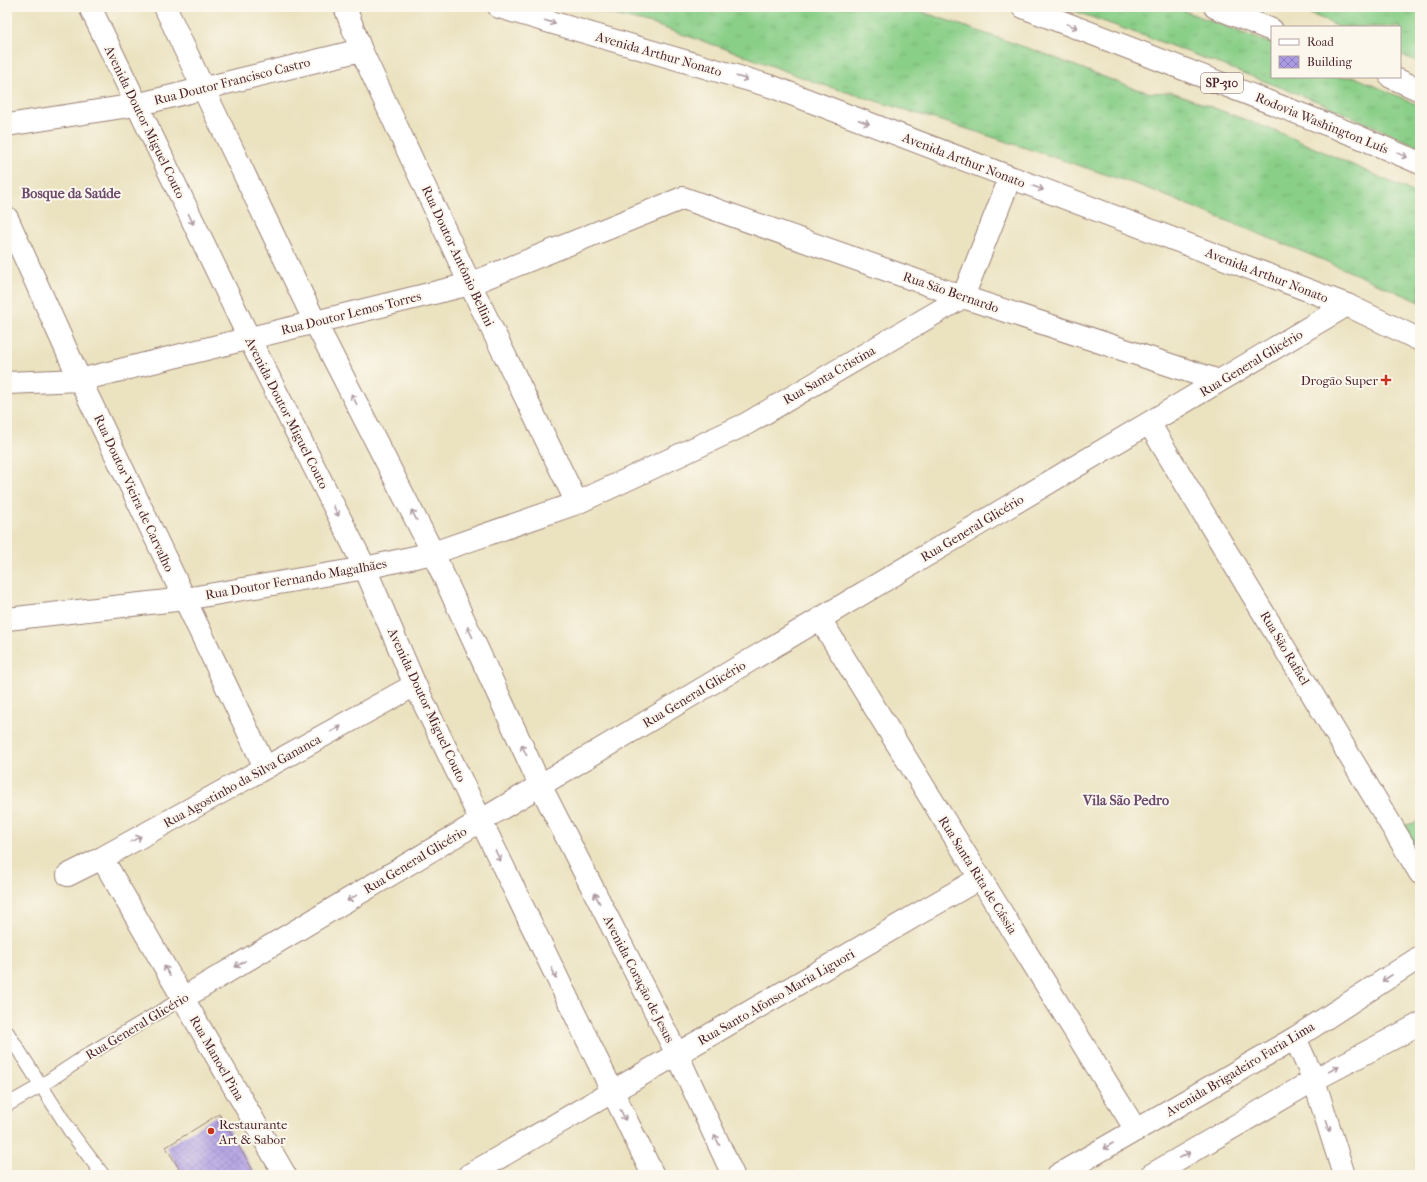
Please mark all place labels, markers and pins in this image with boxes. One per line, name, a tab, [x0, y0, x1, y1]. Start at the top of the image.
place label: Drogão Super	[1301, 373, 1378, 388]
marker: Drogão Super	[1381, 375, 1391, 385]
place label: Restaurante Art & Sabor	[218, 1117, 288, 1147]
marker: Restaurante Art & Sabor	[206, 1126, 216, 1136]

